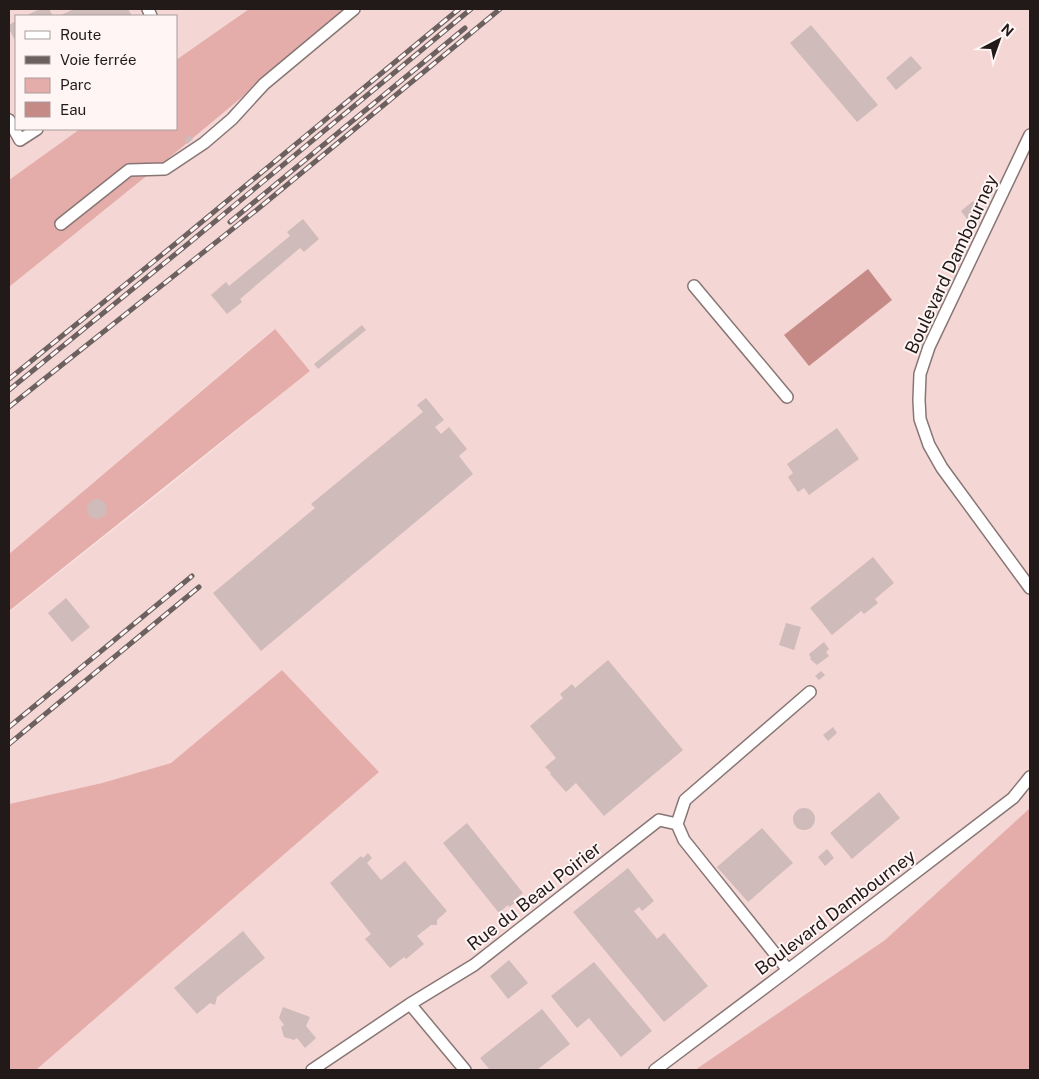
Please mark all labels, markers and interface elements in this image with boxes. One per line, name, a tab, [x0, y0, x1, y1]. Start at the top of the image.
legend	[15, 15, 178, 130]
north arrow	[974, 15, 1024, 65]
text: N	[998, 21, 1017, 40]
text: Route	[60, 26, 101, 43]
text: Voie ferrée	[60, 51, 137, 68]
text: Parc	[60, 76, 92, 93]
text: Eau	[60, 101, 86, 118]
street label: Boulevard Dambourney	[900, 171, 1002, 357]
street label: Rue du Beau Poirier	[463, 837, 605, 955]
street label: Boulevard Dambourney	[751, 845, 920, 979]

